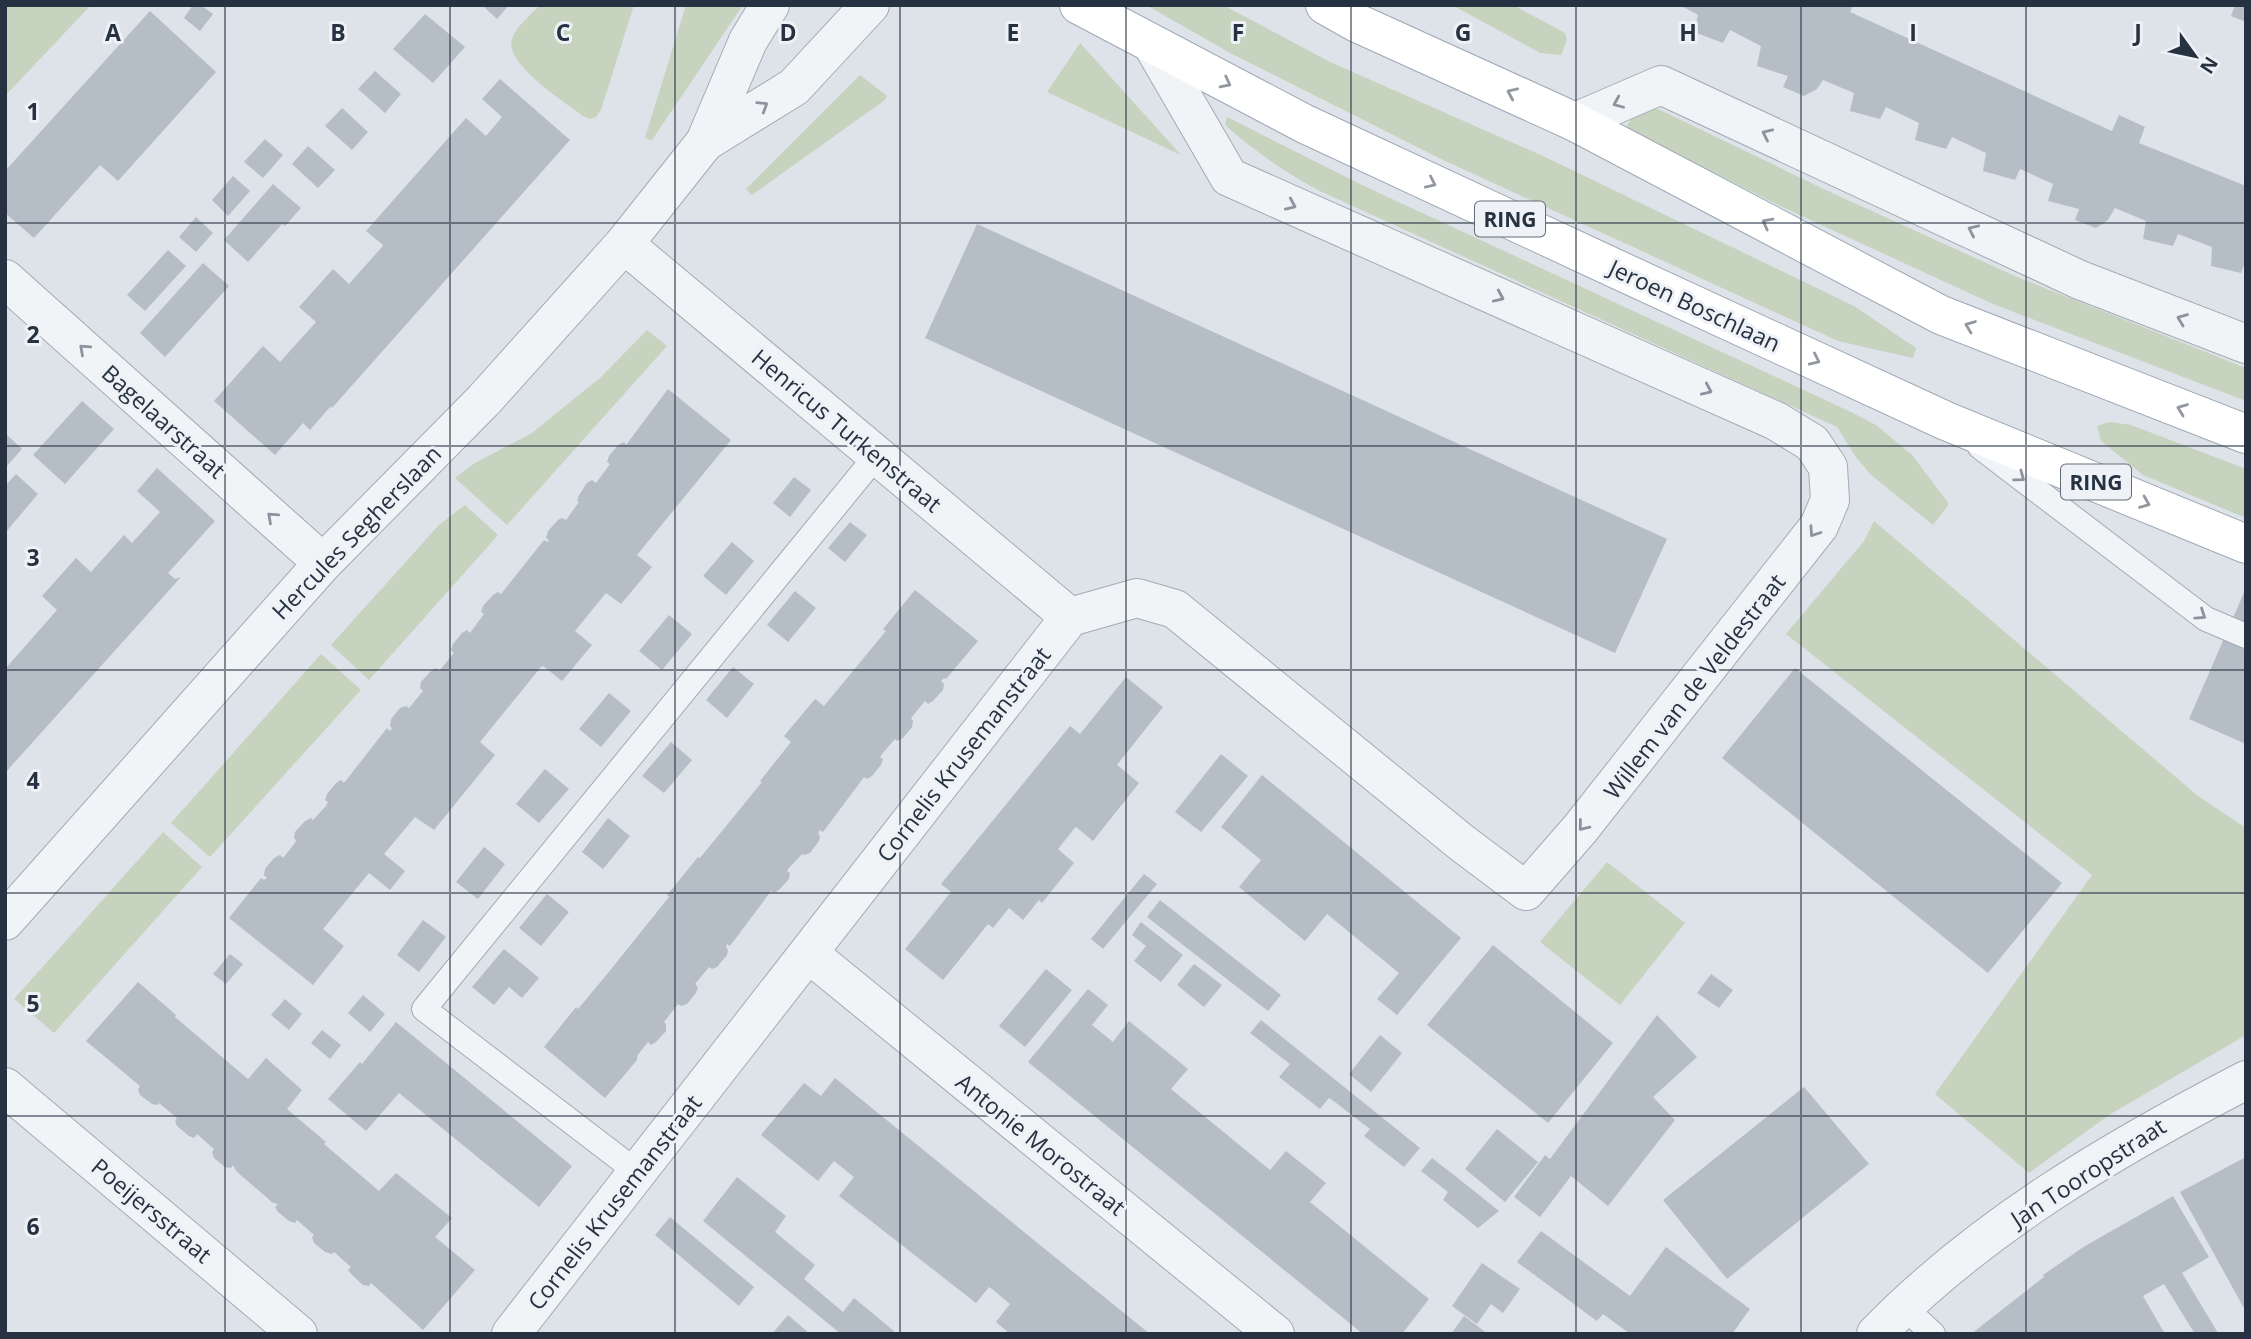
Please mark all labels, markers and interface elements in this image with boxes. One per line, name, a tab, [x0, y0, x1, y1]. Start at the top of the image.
text: A	[105, 16, 121, 48]
text: B	[330, 16, 346, 48]
text: C	[556, 16, 570, 48]
text: D	[779, 16, 797, 48]
text: E	[1007, 16, 1019, 48]
text: F	[1232, 16, 1244, 48]
text: G	[1455, 16, 1471, 48]
text: H	[1679, 16, 1697, 48]
text: I	[1909, 16, 1917, 48]
text: J	[2132, 16, 2142, 48]
north arrow	[2160, 21, 2230, 91]
text: N	[2194, 52, 2224, 79]
one-way arrow	[1219, 75, 1231, 89]
one-way arrow	[1507, 87, 1520, 101]
text: 1	[26, 95, 40, 127]
one-way arrow	[1612, 95, 1625, 109]
one-way arrow	[755, 102, 768, 115]
one-way arrow	[1762, 128, 1774, 142]
one-way arrow	[1423, 174, 1436, 188]
one-way arrow	[1284, 197, 1297, 211]
road number: RING	[1475, 202, 1545, 236]
one-way arrow	[1762, 218, 1775, 232]
one-way arrow	[1968, 224, 1980, 238]
street label: Jeroen Boschlaan	[1602, 250, 1786, 359]
one-way arrow	[1492, 289, 1504, 303]
one-way arrow	[2177, 314, 2189, 328]
text: 2	[26, 318, 40, 350]
one-way arrow	[1965, 321, 1977, 335]
street label: Henricus Turkenstraat	[745, 341, 949, 519]
one-way arrow	[79, 345, 92, 357]
one-way arrow	[1808, 352, 1820, 366]
street label: Bagelaarstraat	[95, 357, 233, 485]
one-way arrow	[1700, 382, 1712, 396]
one-way arrow	[2177, 403, 2189, 417]
street label: Hercules Segherslaan	[264, 438, 448, 626]
road number: RING	[2061, 464, 2131, 500]
one-way arrow	[2012, 469, 2025, 481]
one-way arrow	[2139, 494, 2151, 508]
one-way arrow	[267, 513, 280, 525]
one-way arrow	[1809, 524, 1822, 537]
text: 3	[26, 541, 40, 573]
street label: Willem van de Veldestraat	[1596, 567, 1792, 805]
one-way arrow	[2193, 607, 2206, 619]
street label: Cornelis Krusemanstraat	[869, 640, 1057, 868]
text: 4	[26, 764, 40, 796]
one-way arrow	[1578, 818, 1591, 830]
text: 5	[26, 987, 40, 1019]
street label: Antonie Morostraat	[950, 1066, 1132, 1222]
street label: Cornelis Krusemanstraat	[520, 1088, 708, 1316]
street label: Jan Tooropstraat	[2003, 1110, 2172, 1235]
street label: Poeijersstraat	[85, 1150, 219, 1270]
text: 6	[26, 1210, 40, 1242]

